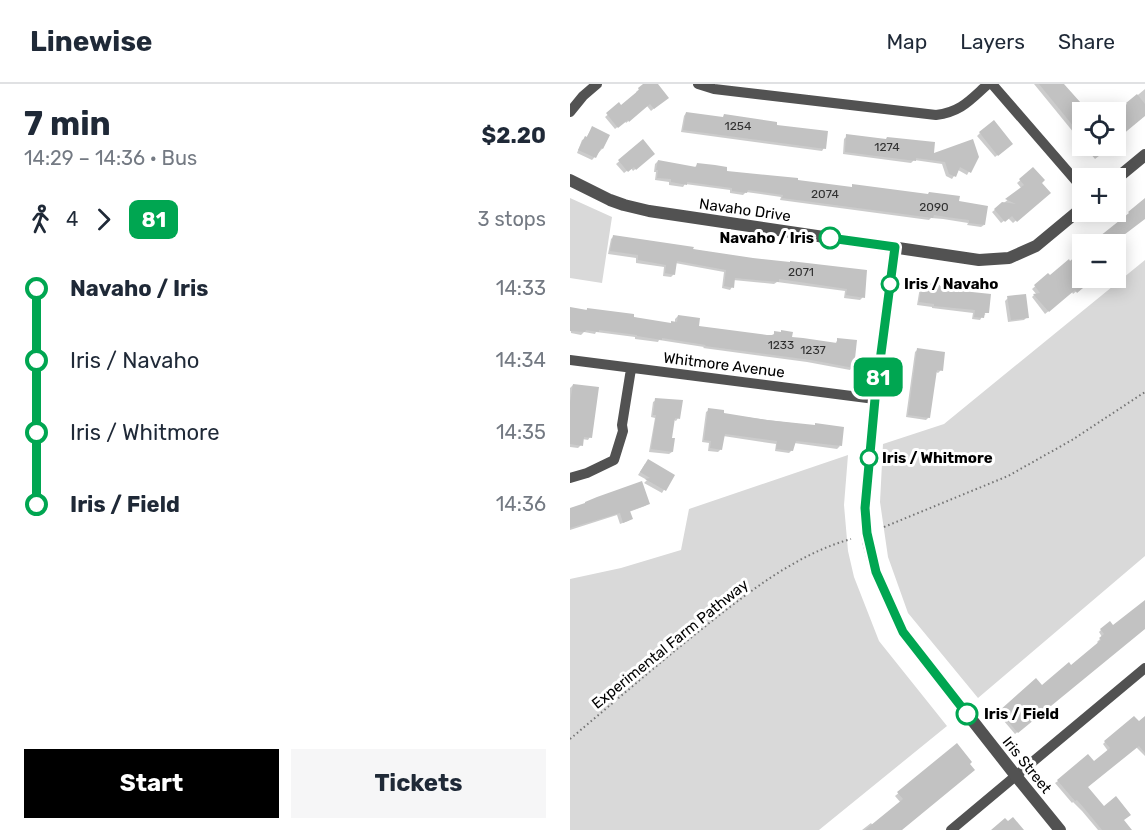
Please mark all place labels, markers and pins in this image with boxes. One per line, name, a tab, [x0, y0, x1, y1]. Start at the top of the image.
marker: Navaho / Iris	[819, 227, 841, 249]
place label: Navaho / Iris	[720, 229, 814, 247]
marker: Iris / Navaho	[881, 275, 899, 293]
place label: Iris / Navaho	[904, 275, 998, 293]
marker: Iris / Whitmore	[860, 449, 878, 467]
place label: Iris / Whitmore	[882, 449, 993, 467]
marker: Iris / Field	[956, 703, 978, 725]
place label: Iris / Field	[984, 705, 1059, 723]

